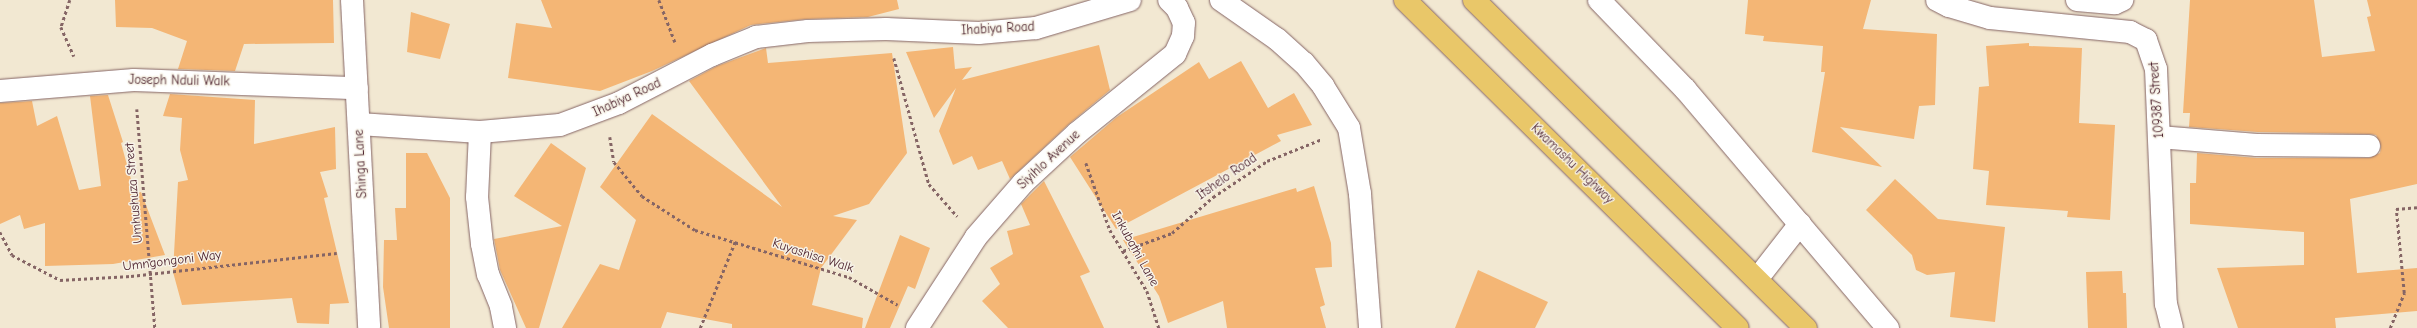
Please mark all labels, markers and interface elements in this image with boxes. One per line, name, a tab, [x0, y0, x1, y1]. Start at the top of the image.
street label: Ihabiya Road	[961, 19, 1035, 39]
street label: 109387 Street	[2147, 61, 2167, 139]
street label: Joseph Nduli Walk	[128, 72, 230, 90]
street label: Ihabiya Road	[590, 75, 664, 121]
street label: Kwamashu Highway	[1528, 121, 1616, 207]
street label: Siyihlo Avenue	[1015, 127, 1083, 193]
street label: Shinga Lane	[351, 129, 371, 199]
street label: Umhushuza Street	[122, 142, 146, 244]
street label: Itshelo Road	[1194, 151, 1260, 203]
street label: Inkubathi Lane	[1108, 209, 1162, 289]
street label: Kuyashisa Walk	[771, 236, 855, 276]
street label: Umngongoni Way	[122, 247, 222, 275]

